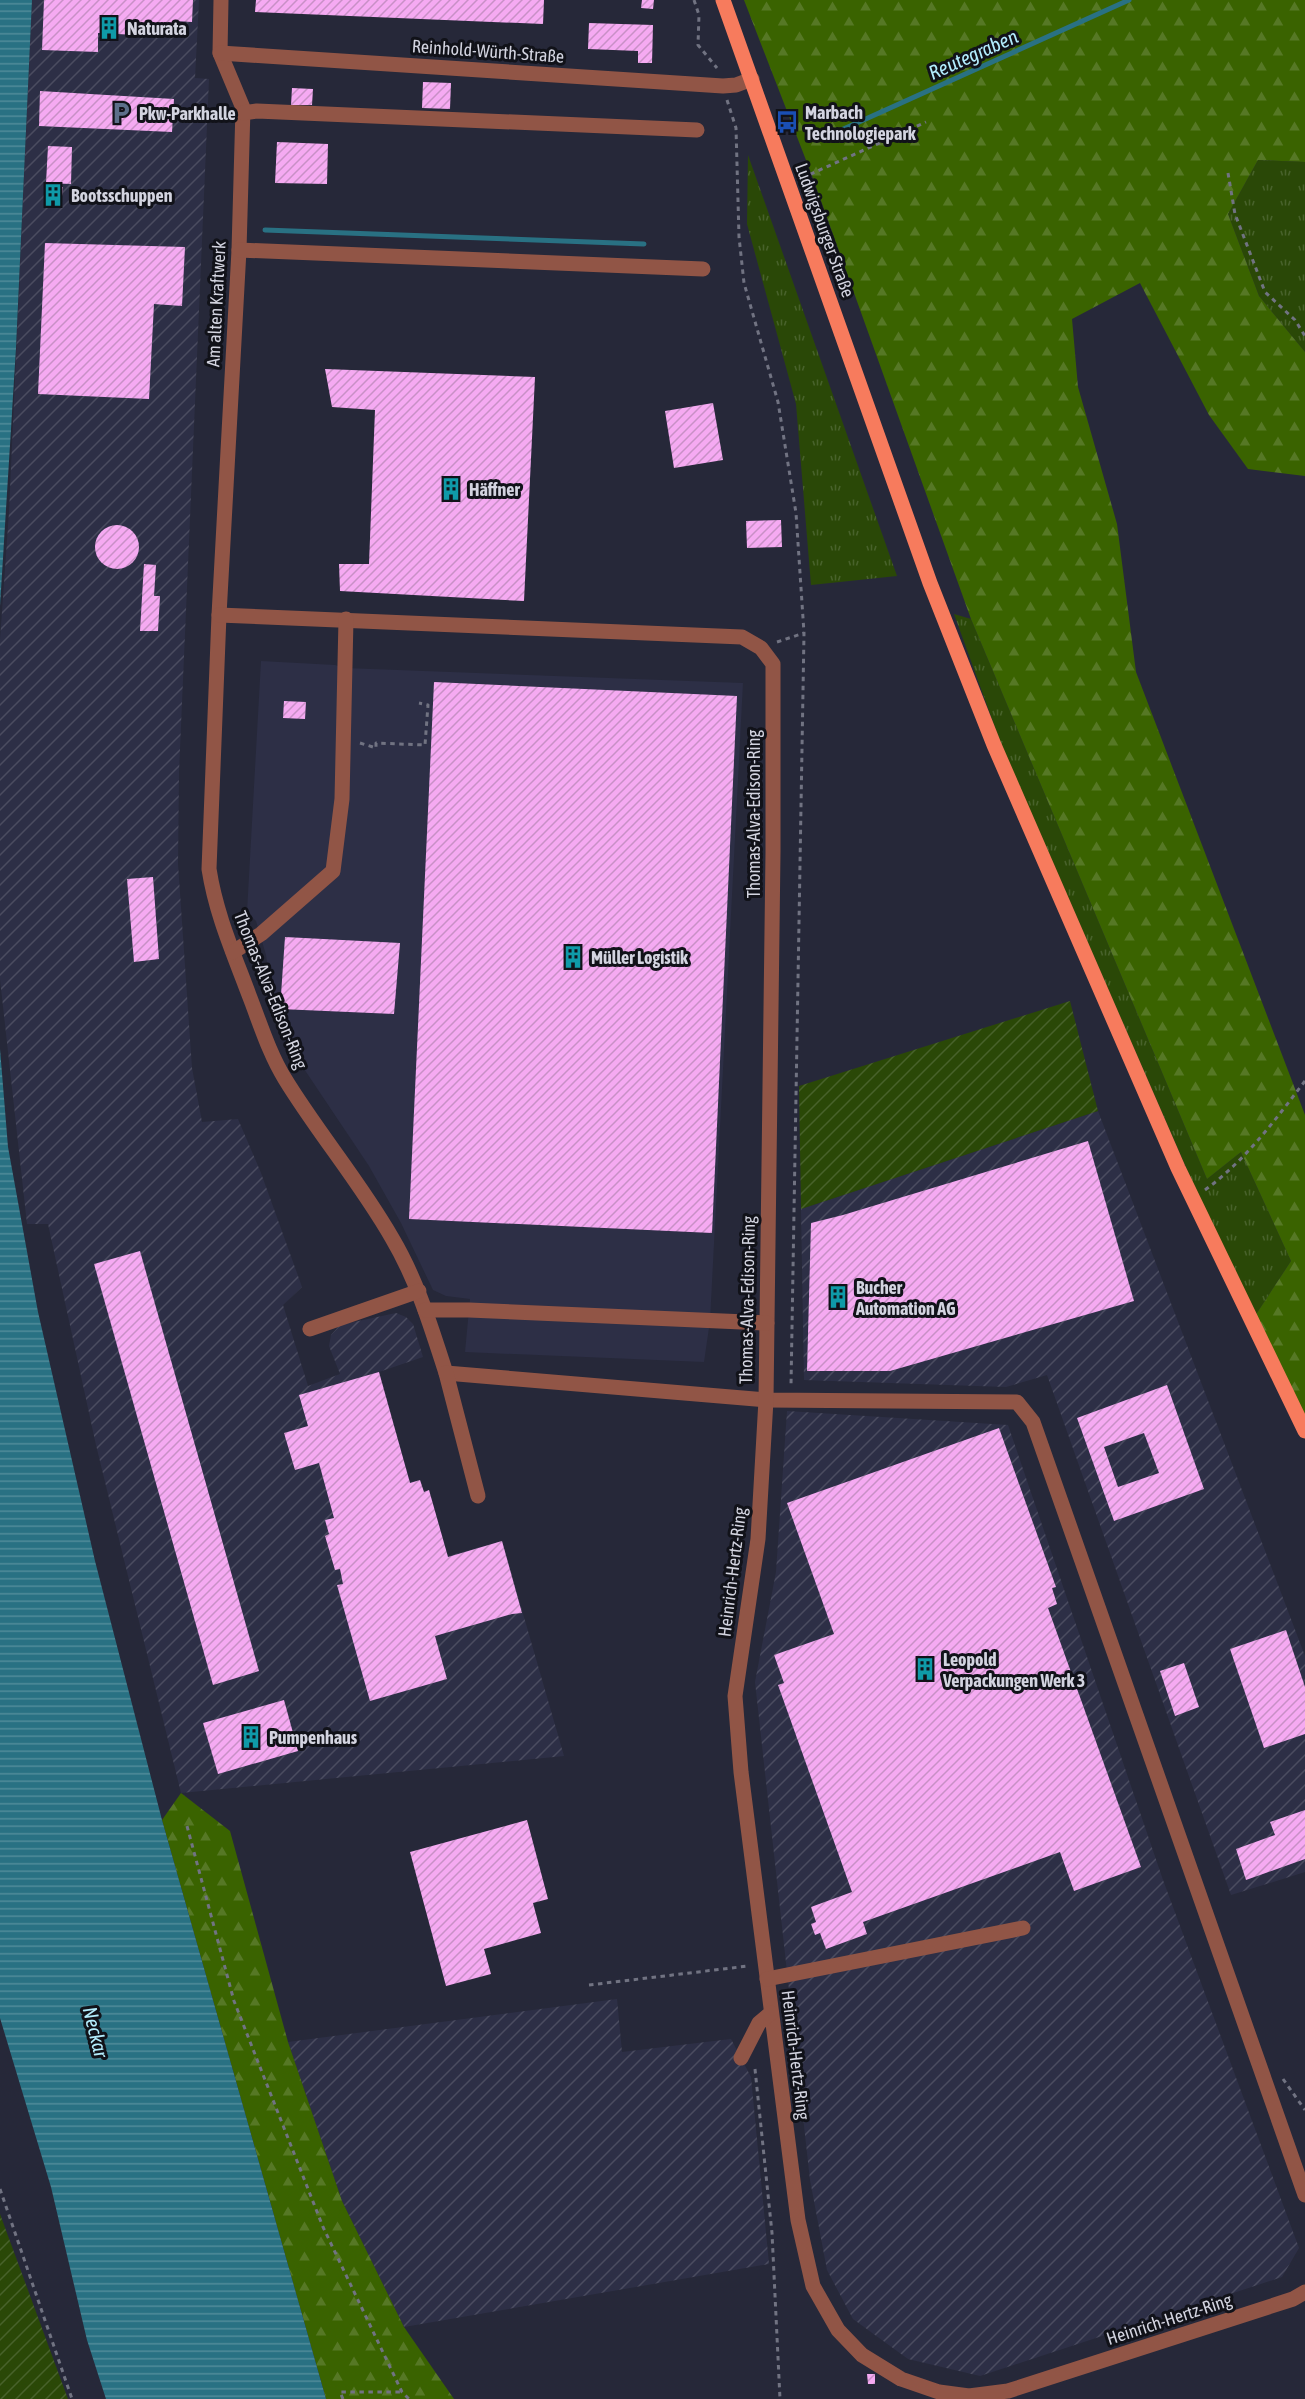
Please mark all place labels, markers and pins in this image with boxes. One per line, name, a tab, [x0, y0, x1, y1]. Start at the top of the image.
building icon: Naturata	[96, 15, 122, 41]
place label: Naturata	[127, 18, 187, 39]
parking icon: Pkw-Parkhalle	[108, 100, 134, 126]
place label: Marbach Technologiepark	[805, 102, 917, 144]
place label: Pkw-Parkhalle	[139, 103, 236, 124]
bus stop icon: Marbach Technologiepark	[774, 109, 800, 135]
building icon: Bootsschuppen	[40, 182, 66, 208]
place label: Bootsschuppen	[71, 185, 173, 206]
building icon: Häffner	[438, 476, 464, 502]
place label: Häffner	[469, 479, 520, 500]
building icon: Müller Logistik	[560, 944, 586, 970]
place label: Müller Logistik	[591, 947, 689, 968]
place label: Bucher Automation AG	[855, 1277, 956, 1319]
building icon: Bucher Automation AG	[825, 1284, 851, 1310]
place label: Leopold Verpackungen Werk 3	[942, 1649, 1085, 1691]
building icon: Leopold Verpackungen Werk 3	[912, 1656, 938, 1682]
building icon: Pumpenhaus	[238, 1724, 264, 1750]
place label: Pumpenhaus	[269, 1727, 358, 1748]

